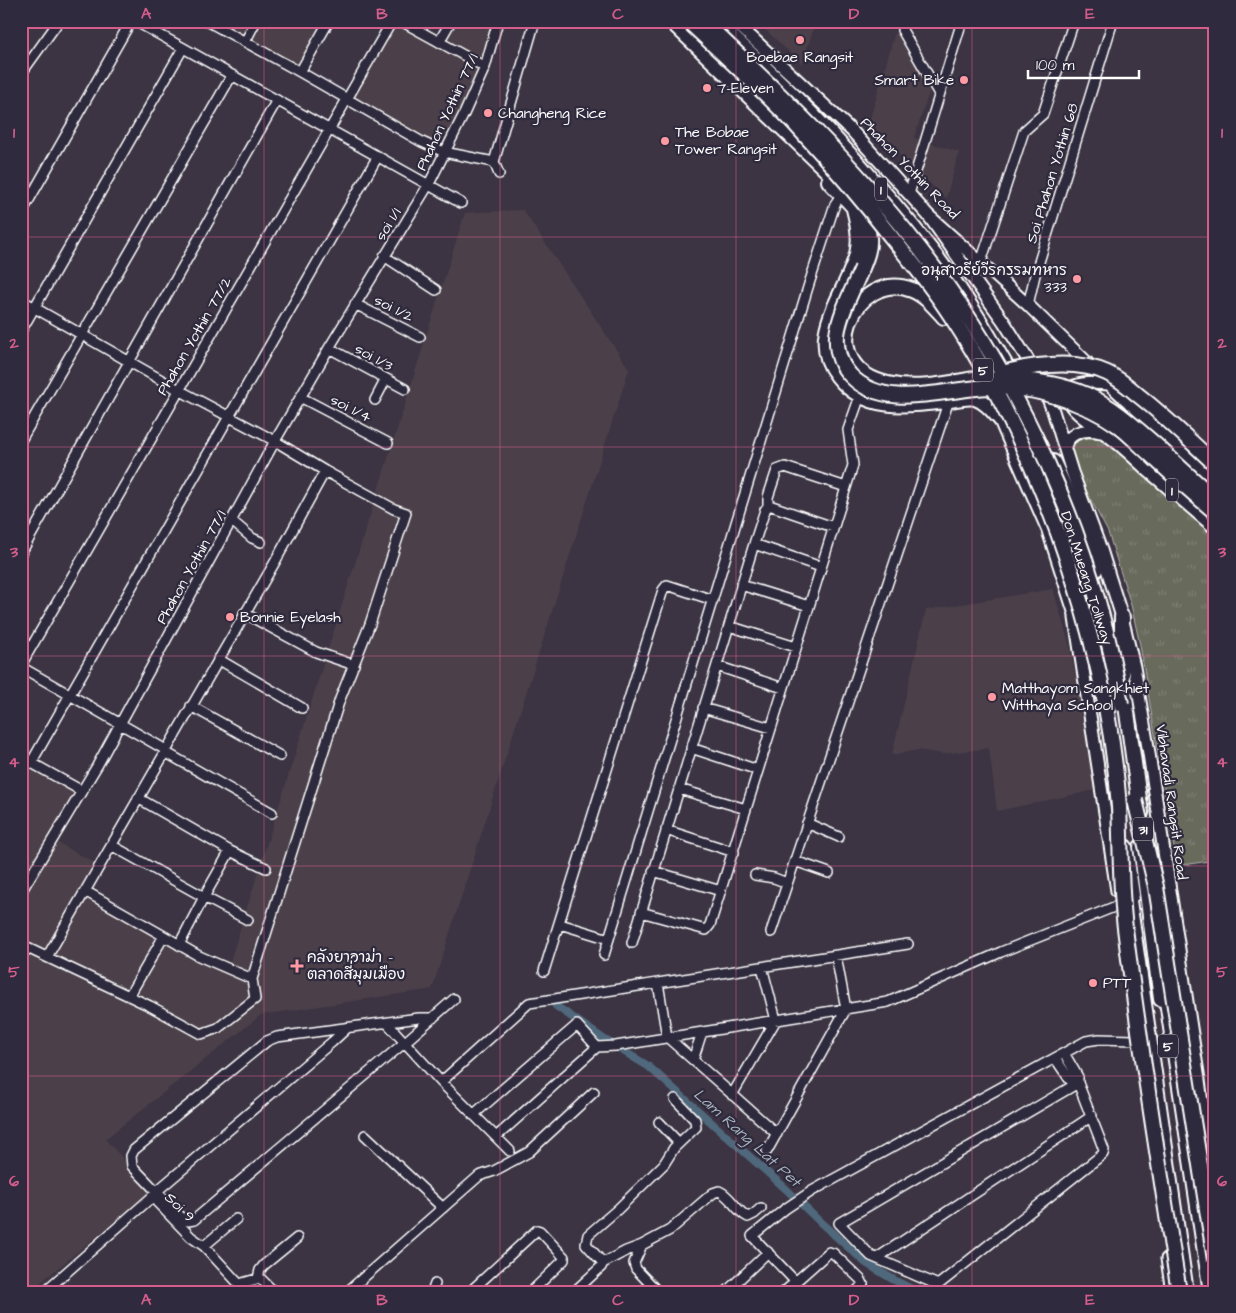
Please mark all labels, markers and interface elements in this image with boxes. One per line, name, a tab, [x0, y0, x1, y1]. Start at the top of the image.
text: A	[141, 3, 152, 25]
text: B	[376, 3, 388, 25]
text: C	[612, 3, 624, 25]
text: D	[849, 3, 860, 25]
text: E	[1085, 3, 1095, 25]
marker: Boebae Rangsit	[794, 34, 806, 46]
place label: Boebae Rangsit	[747, 47, 853, 69]
scale bar	[1028, 48, 1140, 80]
street label: Phahon Yothin 77/1	[411, 50, 484, 174]
text: 100 m	[1036, 55, 1075, 76]
place label: Smart Bike	[874, 70, 954, 91]
marker: Smart Bike	[958, 74, 970, 86]
place label: 7-Eleven	[717, 78, 774, 99]
marker: 7-Eleven	[701, 82, 713, 94]
street label: Soi Phahon Yothin 68	[1021, 100, 1084, 246]
place label: Changheng Rice	[498, 103, 606, 125]
marker: Changheng Rice	[482, 107, 494, 119]
street label: Phahon Yothin Road	[855, 113, 964, 224]
text: 1	[13, 122, 16, 144]
place label: The Bobae Tower Rangsit	[675, 122, 777, 161]
text: 1	[1221, 122, 1224, 144]
marker: The Bobae Tower Rangsit	[659, 135, 671, 147]
road number: 1	[875, 178, 887, 200]
street label: soi 1/1	[370, 204, 407, 245]
place label: อนุสาวรีย์วีรกรรมทหาร 333	[921, 260, 1067, 298]
street label: Phahon Yothin 77/2	[152, 273, 237, 399]
marker: อนุสาวรีย์วีรกรรมทหาร 333	[1071, 273, 1083, 285]
street label: soi 1/2	[370, 290, 417, 327]
text: 2	[8, 332, 19, 354]
text: 2	[1216, 332, 1227, 354]
street label: soi 1/3	[351, 338, 397, 377]
road number: 5	[973, 358, 993, 382]
street label: soi 1/4	[327, 389, 375, 428]
road number: 1	[1166, 478, 1178, 502]
street label: Phahon Yothin 77/1	[151, 507, 231, 628]
street label: Don Mueang Tollway	[1054, 509, 1118, 648]
text: 3	[9, 541, 19, 563]
text: 3	[1217, 541, 1227, 563]
place label: Bonnie Eyelash	[240, 607, 341, 629]
marker: Bonnie Eyelash	[224, 611, 236, 623]
place label: Matthayom Sangkhiet Witthaya School	[1002, 678, 1149, 717]
marker: Matthayom Sangkhiet Witthaya School	[986, 691, 998, 703]
street label: Vibhavadi Rangsit Road	[1149, 723, 1193, 881]
text: 4	[9, 751, 20, 773]
text: 4	[1217, 751, 1228, 773]
road number: 31	[1133, 818, 1153, 841]
place label: คลังยาอาม่า - ตลาดสี่มุมเมือง	[307, 947, 405, 985]
marker: คลังยาอาม่า - ตลาดสี่มุมเมือง	[291, 960, 303, 972]
text: 5	[8, 961, 20, 983]
text: 5	[1216, 961, 1228, 983]
place label: PTT	[1103, 973, 1132, 994]
marker: PTT	[1087, 977, 1099, 989]
road number: 5	[1158, 1034, 1178, 1058]
water label: Lam Rang Lat Pet	[688, 1083, 807, 1194]
text: 6	[9, 1170, 19, 1192]
text: 6	[1217, 1170, 1227, 1192]
street label: Soi 9	[160, 1188, 199, 1227]
text: A	[141, 1289, 152, 1311]
text: B	[376, 1289, 388, 1311]
text: C	[612, 1289, 624, 1311]
text: D	[849, 1289, 860, 1311]
text: E	[1085, 1289, 1095, 1311]

